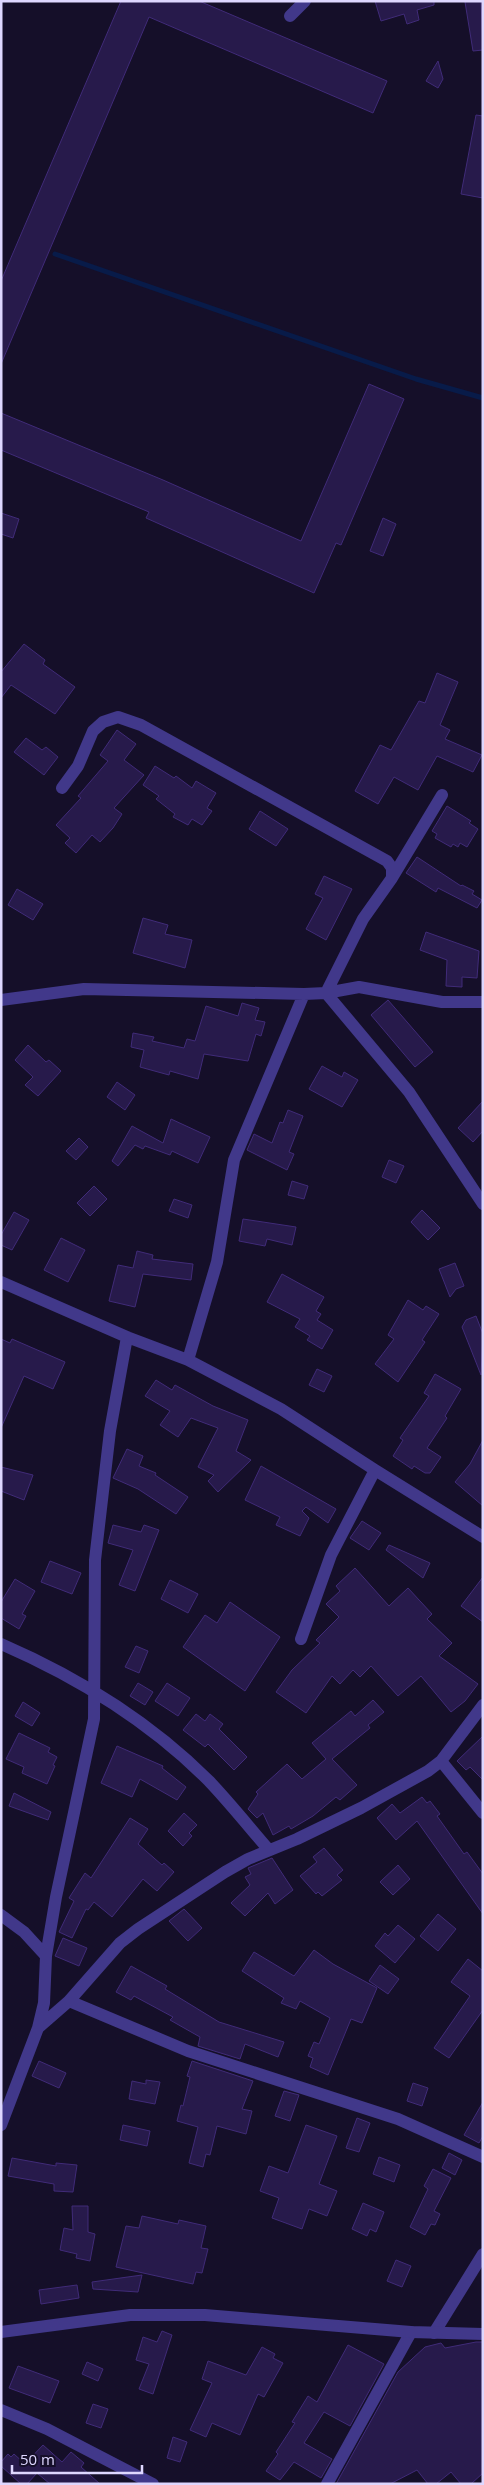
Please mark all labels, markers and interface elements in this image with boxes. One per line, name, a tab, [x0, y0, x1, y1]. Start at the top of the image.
scale bar	[12, 2442, 142, 2474]
text: 50 m	[20, 2449, 55, 2469]

